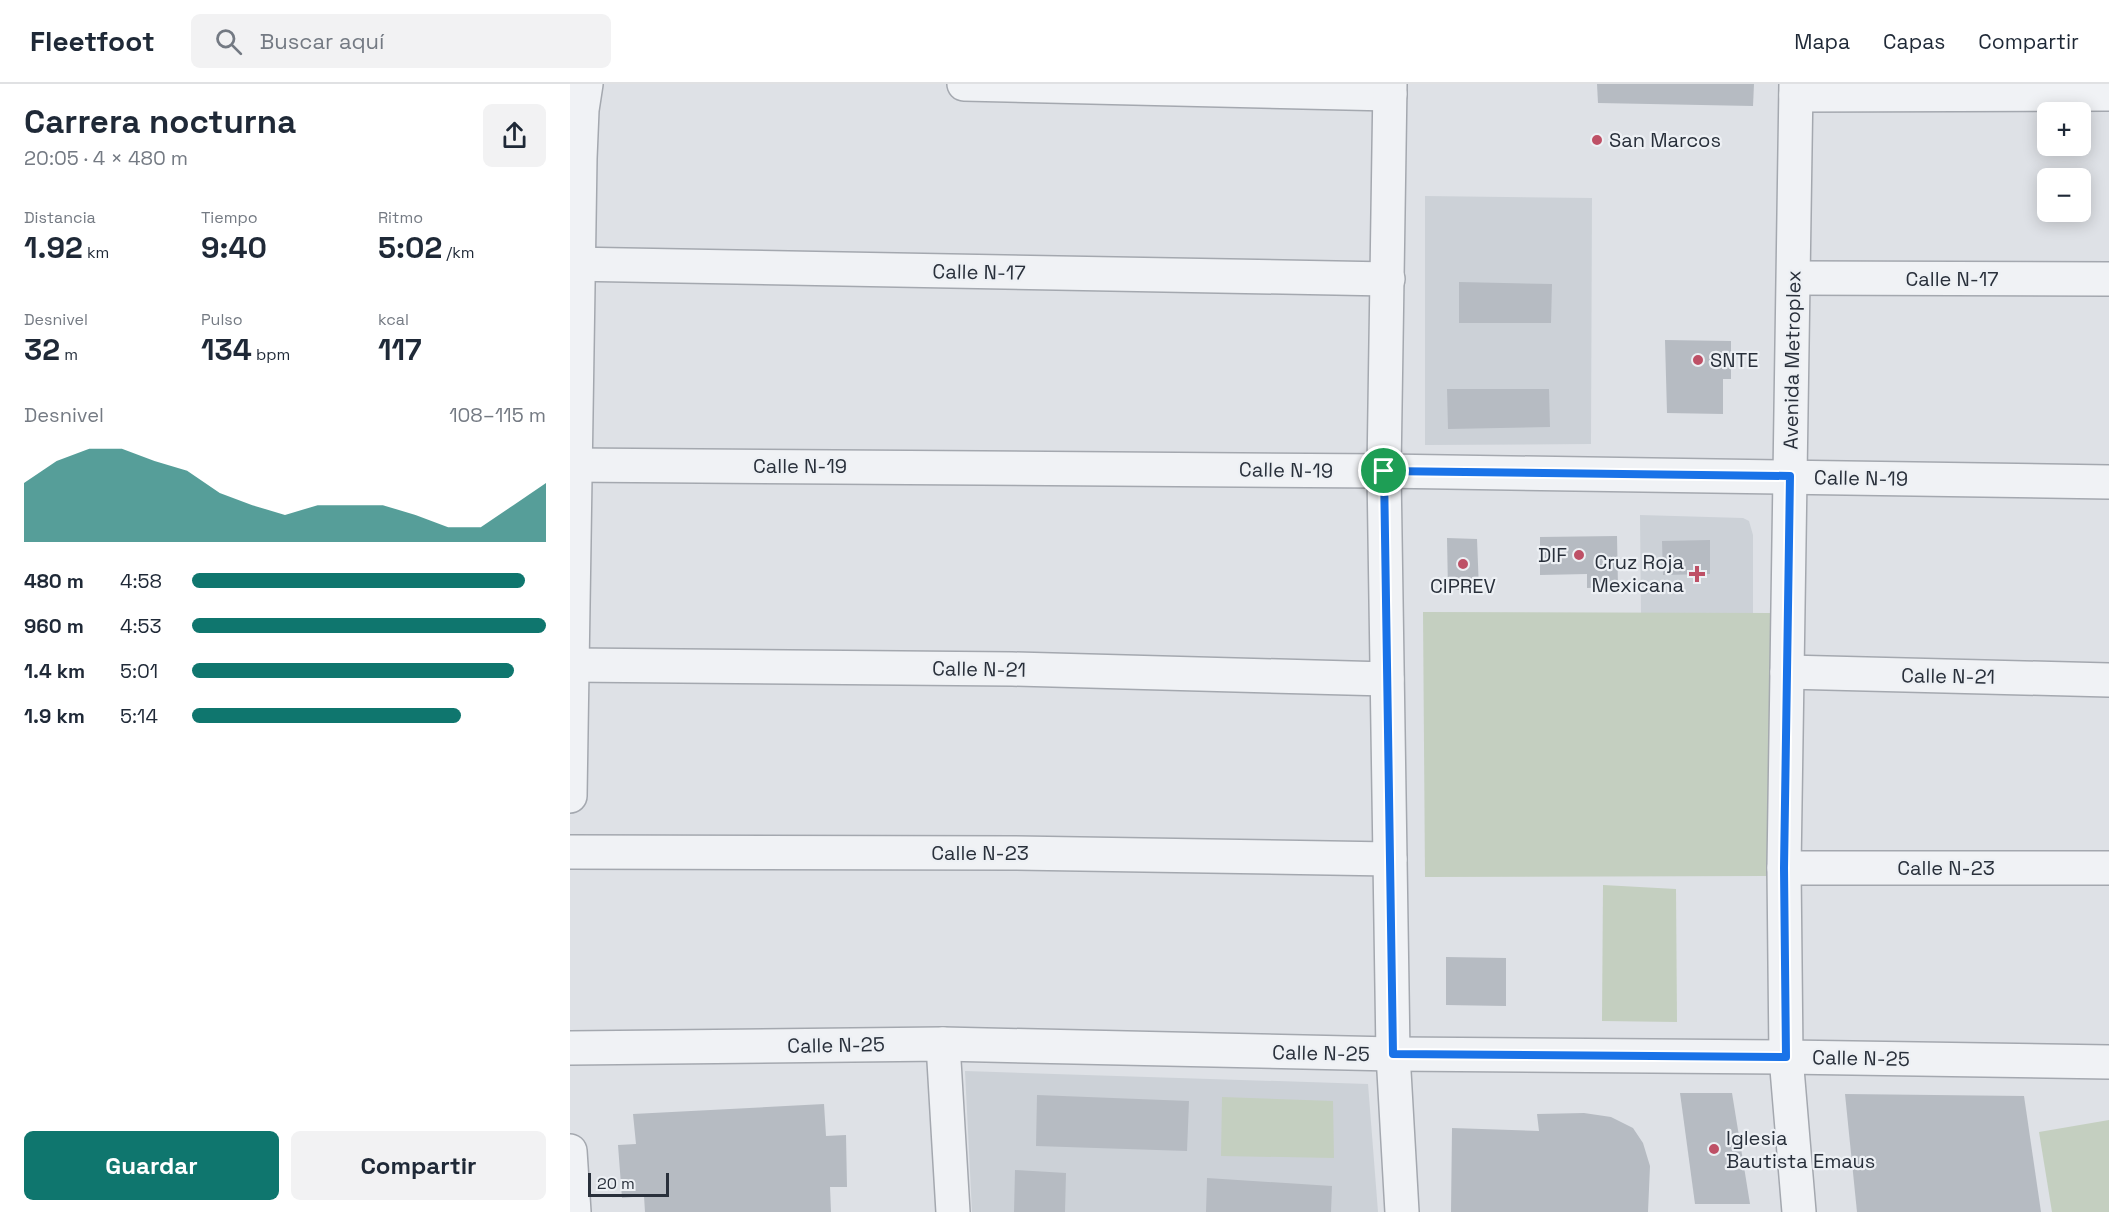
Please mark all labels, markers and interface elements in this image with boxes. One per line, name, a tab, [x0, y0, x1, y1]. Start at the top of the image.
search box	[191, 14, 611, 68]
text: Fleetfoot	[30, 23, 155, 59]
icon: search	[212, 25, 245, 58]
text: Buscar aquí	[260, 27, 384, 55]
text: Mapa	[1794, 28, 1850, 55]
text: Capas	[1883, 28, 1945, 55]
text: Compartir	[1978, 28, 2079, 55]
text: Carrera nocturna	[24, 101, 296, 143]
map controls	[2037, 102, 2091, 222]
button: +	[2037, 102, 2091, 156]
button: share	[483, 104, 546, 167]
place label: San Marcos	[1609, 127, 1721, 153]
marker: San Marcos	[1590, 133, 1604, 147]
text: 20:05 · 4 × 480 m	[24, 145, 188, 171]
button: −	[2037, 168, 2091, 222]
text: Distancia	[24, 207, 96, 228]
text: Tiempo	[201, 207, 258, 228]
text: Ritmo	[378, 207, 423, 228]
text: 1.92	[24, 228, 83, 267]
text: 9:40	[201, 228, 267, 267]
text: 5:02	[378, 228, 442, 267]
text: km	[83, 242, 109, 263]
text: /km	[442, 242, 475, 263]
street label: Calle N-17	[932, 258, 1026, 286]
street label: Calle N-17	[1905, 266, 1999, 292]
street label: Avenida Metroplex	[1777, 270, 1807, 450]
text: Desnivel	[24, 309, 88, 330]
text: Pulso	[201, 309, 243, 330]
text: kcal	[378, 309, 409, 330]
text: 32	[24, 330, 60, 369]
text: 134	[201, 330, 252, 369]
text: 117	[378, 330, 422, 369]
text: m	[60, 344, 78, 365]
text: bpm	[252, 344, 290, 365]
place label: SNTE	[1710, 347, 1759, 373]
marker: SNTE	[1691, 353, 1705, 367]
text: Desnivel	[24, 402, 104, 428]
text: 108–115 m	[449, 402, 546, 428]
pin	[1358, 445, 1409, 496]
street label: Calle N-19	[753, 453, 847, 479]
icon: arrive	[1367, 454, 1400, 487]
street label: Calle N-19	[1239, 456, 1333, 484]
street label: Calle N-19	[1814, 464, 1908, 492]
place label: DIF	[1538, 542, 1567, 568]
marker: DIF	[1572, 548, 1586, 562]
place label: Cruz Roja Mexicana	[1592, 549, 1684, 598]
marker: CIPREV	[1456, 557, 1470, 571]
marker: Cruz Roja Mexicana	[1688, 565, 1706, 583]
text: 480 m	[24, 568, 84, 594]
text: 4:58	[120, 568, 162, 594]
place label: CIPREV	[1430, 573, 1496, 599]
text: 960 m	[24, 613, 84, 639]
text: 4:53	[120, 613, 162, 639]
street label: Calle N-21	[932, 655, 1026, 683]
text: 1.4 km	[24, 658, 85, 684]
text: 5:01	[120, 658, 158, 684]
street label: Calle N-21	[1901, 662, 1995, 690]
text: 1.9 km	[24, 703, 85, 729]
text: 5:14	[120, 703, 158, 729]
street label: Calle N-23	[931, 840, 1029, 866]
street label: Calle N-23	[1897, 855, 1995, 881]
street label: Calle N-25	[787, 1031, 885, 1059]
street label: Calle N-25	[1272, 1039, 1370, 1067]
street label: Calle N-25	[1812, 1044, 1910, 1072]
place label: Iglesia Bautista Emaus	[1726, 1125, 1875, 1174]
button: Guardar	[24, 1131, 279, 1200]
button: Compartir	[291, 1131, 546, 1200]
marker: Iglesia Bautista Emaus	[1707, 1142, 1721, 1156]
scale bar	[588, 1170, 669, 1198]
text: 20 m	[597, 1173, 635, 1194]

